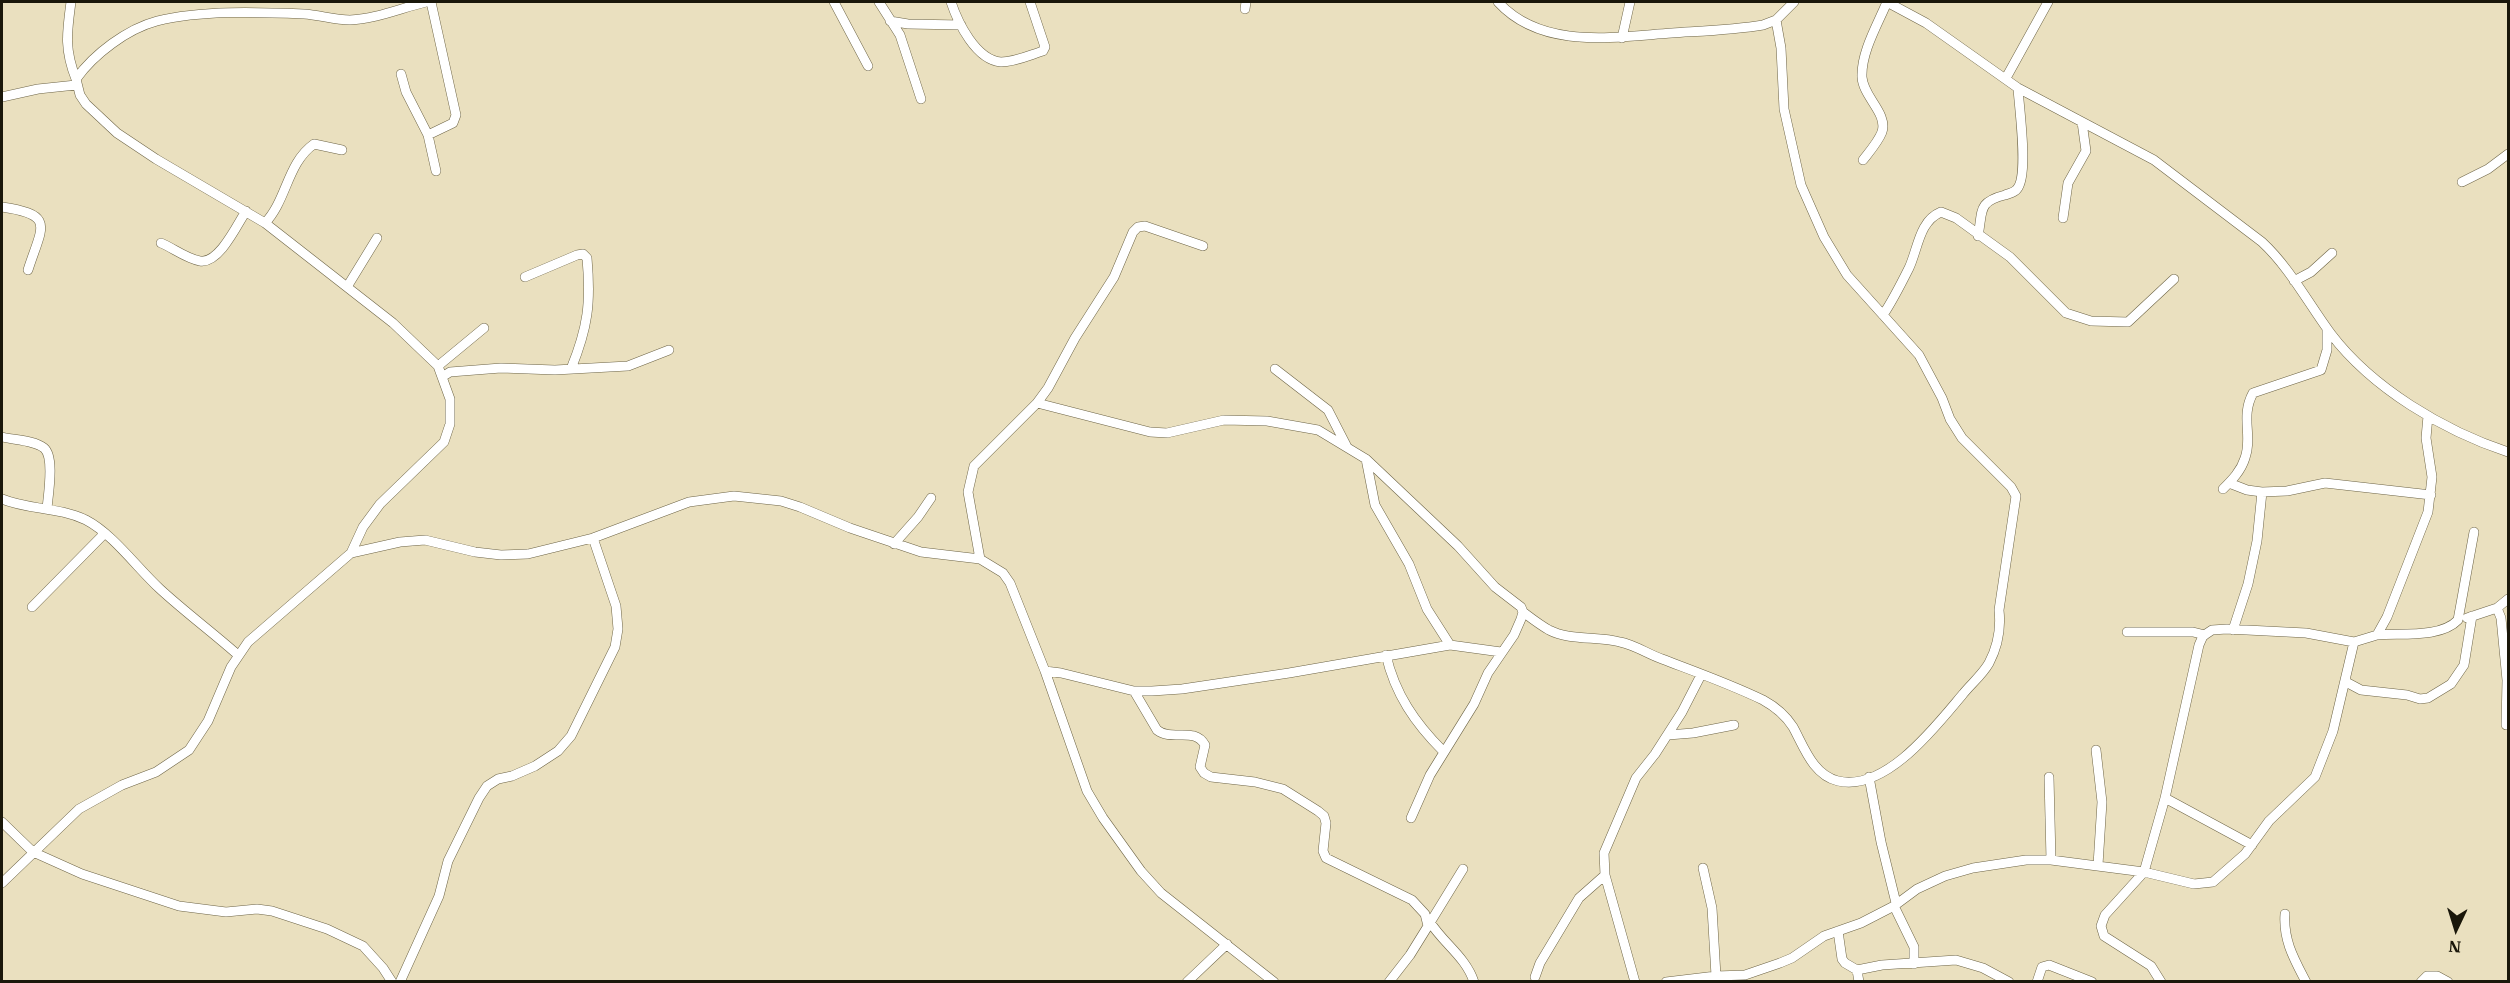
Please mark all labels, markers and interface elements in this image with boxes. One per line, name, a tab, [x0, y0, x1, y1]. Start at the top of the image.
north arrow	[2426, 899, 2486, 959]
text: N	[2448, 937, 2462, 957]

